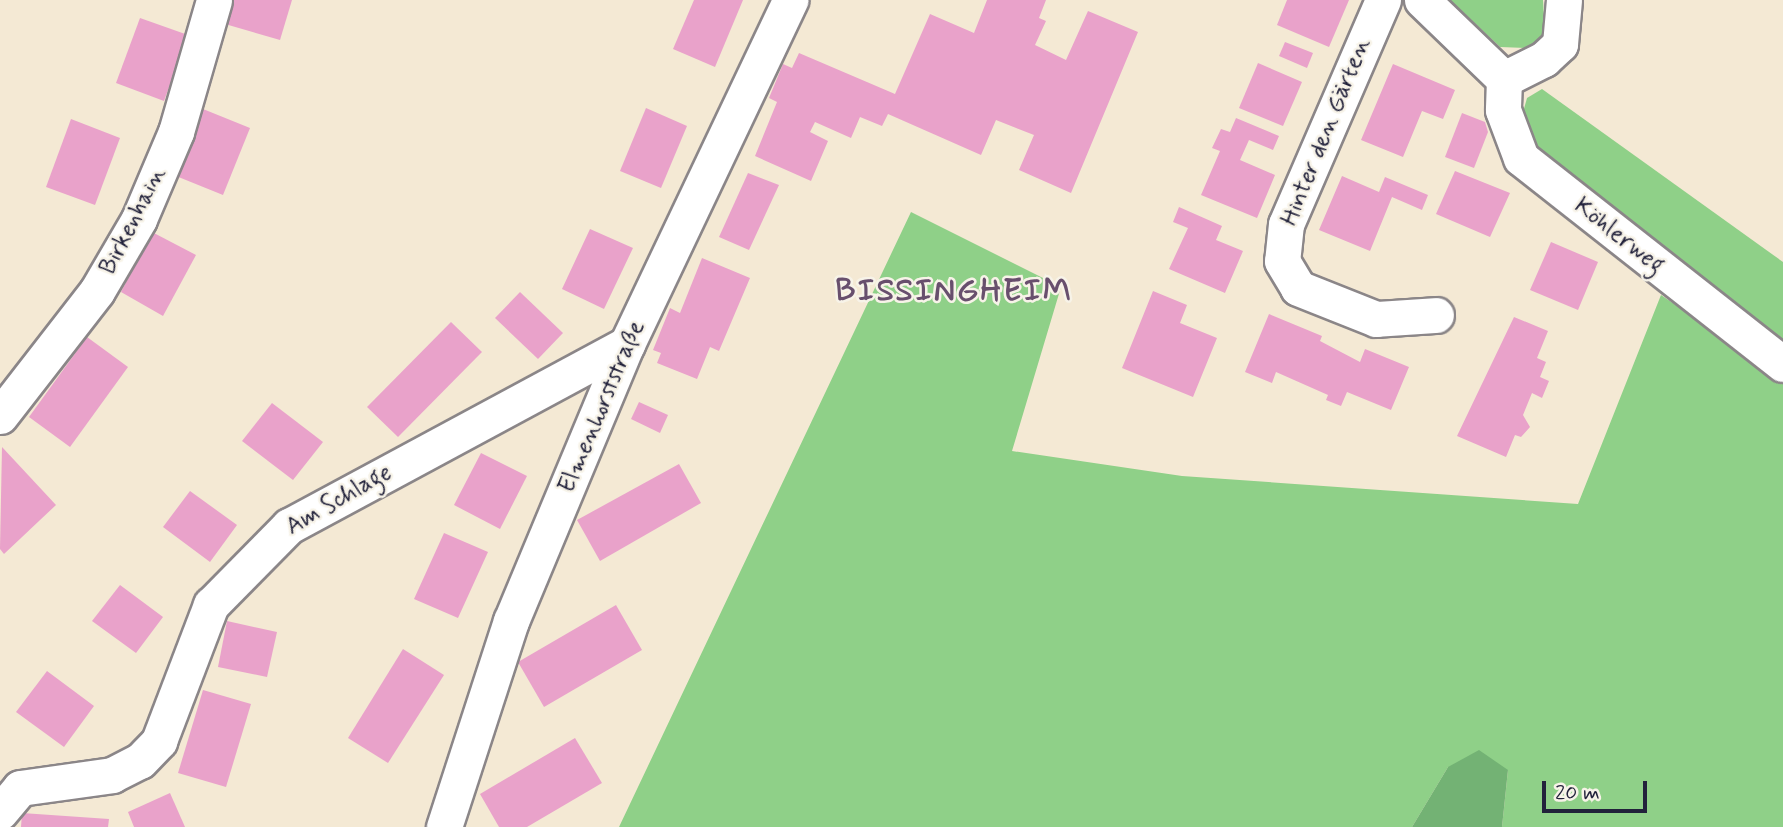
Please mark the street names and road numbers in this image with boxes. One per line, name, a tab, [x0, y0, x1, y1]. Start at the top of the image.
street label: Hinter den Gärten	[1276, 37, 1376, 227]
street label: Birkenhain	[94, 163, 172, 279]
street label: Köhlerweg	[1568, 192, 1670, 280]
street label: Elmenhorststraße	[553, 317, 651, 497]
street label: Am Schlage	[281, 458, 397, 542]

